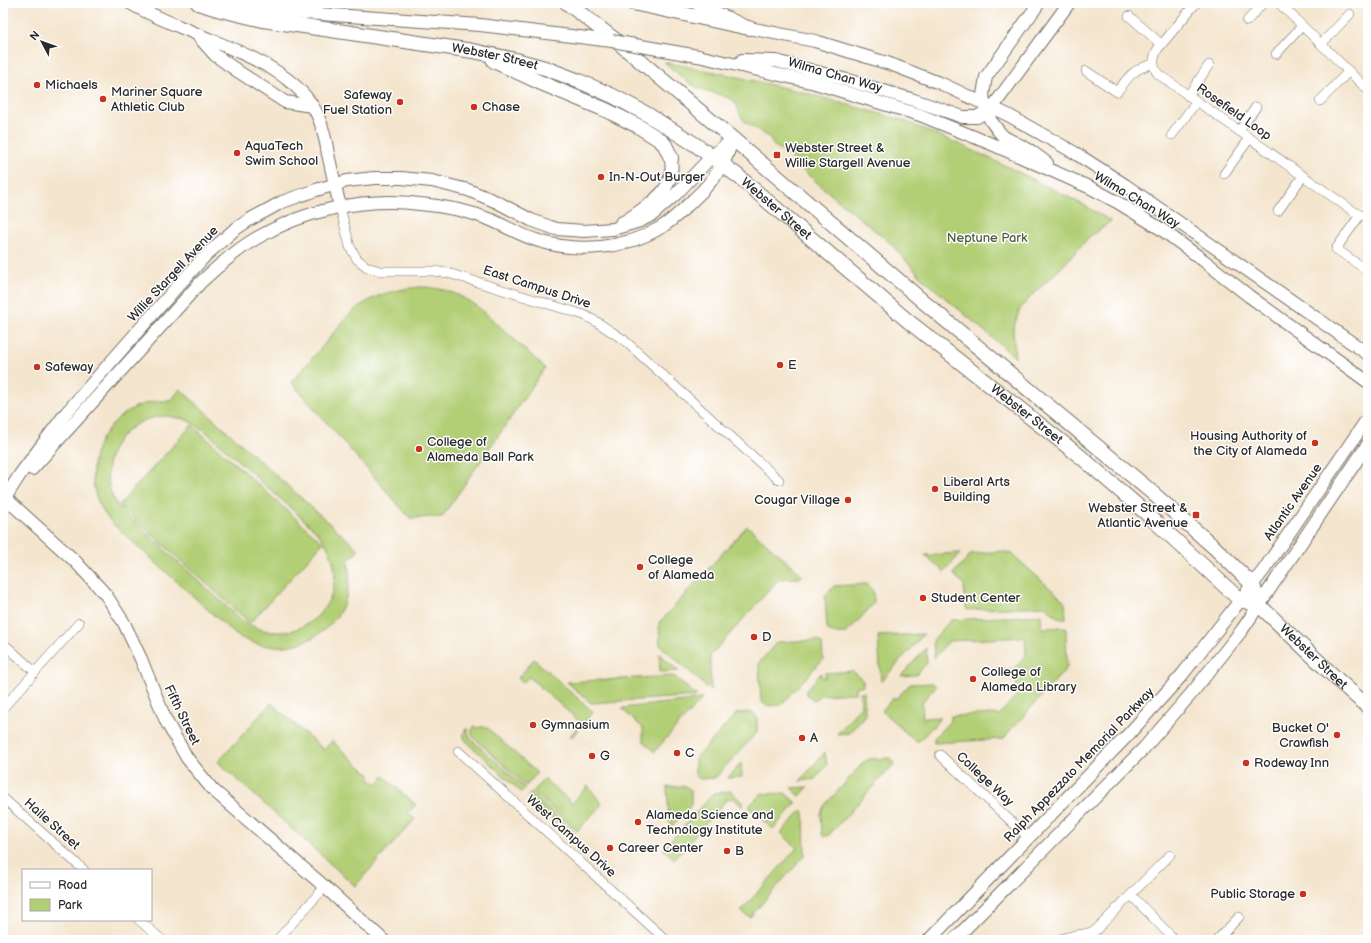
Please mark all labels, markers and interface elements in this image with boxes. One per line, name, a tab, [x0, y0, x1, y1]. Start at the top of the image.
north arrow	[22, 22, 62, 62]
text: N	[27, 28, 42, 43]
street label: Webster Street	[451, 40, 540, 74]
street label: Wilma Chan Way	[786, 54, 884, 96]
place label: Michaels	[45, 77, 98, 93]
marker: Michaels	[32, 80, 42, 90]
street label: Rosefield Loop	[1193, 80, 1275, 144]
place label: Mariner Square Athletic Club	[111, 84, 203, 115]
place label: Safeway Fuel Station	[323, 87, 392, 118]
marker: Mariner Square Athletic Club	[98, 94, 108, 104]
marker: Safeway Fuel Station	[395, 97, 405, 107]
place label: Chase	[482, 99, 520, 115]
marker: Chase	[469, 102, 479, 112]
place label: AquaTech Swim School	[245, 138, 318, 169]
place label: Webster Street & Willie Stargell Avenue	[785, 140, 911, 171]
marker: AquaTech Swim School	[232, 148, 242, 158]
marker: Webster Street & Willie Stargell Avenue	[772, 150, 782, 160]
street label: Wilma Chan Way	[1091, 168, 1183, 232]
place label: In-N-Out Burger	[609, 169, 705, 185]
marker: In-N-Out Burger	[596, 172, 606, 182]
street label: Webster Street	[738, 174, 815, 243]
street label: Willie Stargell Avenue	[124, 222, 222, 325]
park label: Neptune Park	[947, 230, 1028, 246]
street label: East Campus Drive	[481, 262, 593, 312]
place label: E	[788, 357, 797, 373]
place label: Safeway	[45, 359, 93, 375]
marker: E	[775, 360, 785, 370]
marker: Safeway	[32, 362, 42, 372]
street label: Webster Street	[987, 381, 1066, 448]
place label: Housing Authority of the City of Alameda	[1190, 428, 1307, 459]
place label: College of Alameda Ball Park	[427, 434, 534, 465]
marker: Housing Authority of the City of Alameda	[1310, 438, 1320, 448]
marker: College of Alameda Ball Park	[414, 444, 424, 454]
street label: Atlantic Avenue	[1260, 460, 1326, 544]
place label: Liberal Arts Building	[943, 474, 1010, 505]
marker: Liberal Arts Building	[930, 484, 940, 494]
place label: Cougar Village	[754, 492, 840, 508]
marker: Cougar Village	[843, 495, 853, 505]
place label: Webster Street & Atlantic Avenue	[1088, 500, 1188, 531]
marker: Webster Street & Atlantic Avenue	[1191, 510, 1201, 520]
place label: College of Alameda	[648, 552, 714, 583]
marker: College of Alameda	[635, 562, 645, 572]
place label: Student Center	[931, 590, 1021, 606]
marker: Student Center	[918, 593, 928, 603]
street label: Webster Street	[1276, 621, 1351, 693]
place label: D	[762, 629, 771, 645]
marker: D	[749, 632, 759, 642]
place label: College of Alameda Library	[981, 664, 1077, 695]
marker: College of Alameda Library	[968, 674, 978, 684]
street label: Fifth Street	[161, 682, 203, 748]
street label: Ralph Appezzato Memorial Parkway	[1001, 684, 1157, 846]
place label: Gymnasium	[541, 717, 610, 733]
marker: Gymnasium	[528, 720, 538, 730]
place label: Bucket O' Crawfish	[1272, 720, 1329, 751]
place label: A	[810, 730, 818, 746]
marker: Bucket O' Crawfish	[1332, 730, 1342, 740]
marker: A	[797, 733, 807, 743]
place label: C	[685, 745, 694, 761]
place label: G	[600, 748, 610, 764]
marker: C	[672, 748, 682, 758]
street label: College Way	[953, 748, 1017, 810]
marker: G	[587, 751, 597, 761]
place label: Rodeway Inn	[1254, 755, 1329, 771]
marker: Rodeway Inn	[1241, 758, 1251, 768]
street label: West Campus Drive	[523, 791, 619, 881]
street label: Haile Street	[21, 795, 83, 853]
place label: Alameda Science and Technology Institute	[646, 807, 774, 838]
marker: Alameda Science and Technology Institute	[633, 817, 643, 827]
place label: Career Center	[618, 840, 703, 856]
marker: Career Center	[605, 843, 615, 853]
place label: B	[735, 843, 744, 859]
marker: B	[722, 846, 732, 856]
legend	[22, 869, 152, 921]
text: Road	[58, 878, 87, 893]
place label: Public Storage	[1210, 886, 1295, 902]
marker: Public Storage	[1298, 889, 1308, 899]
text: Park	[58, 898, 82, 913]

